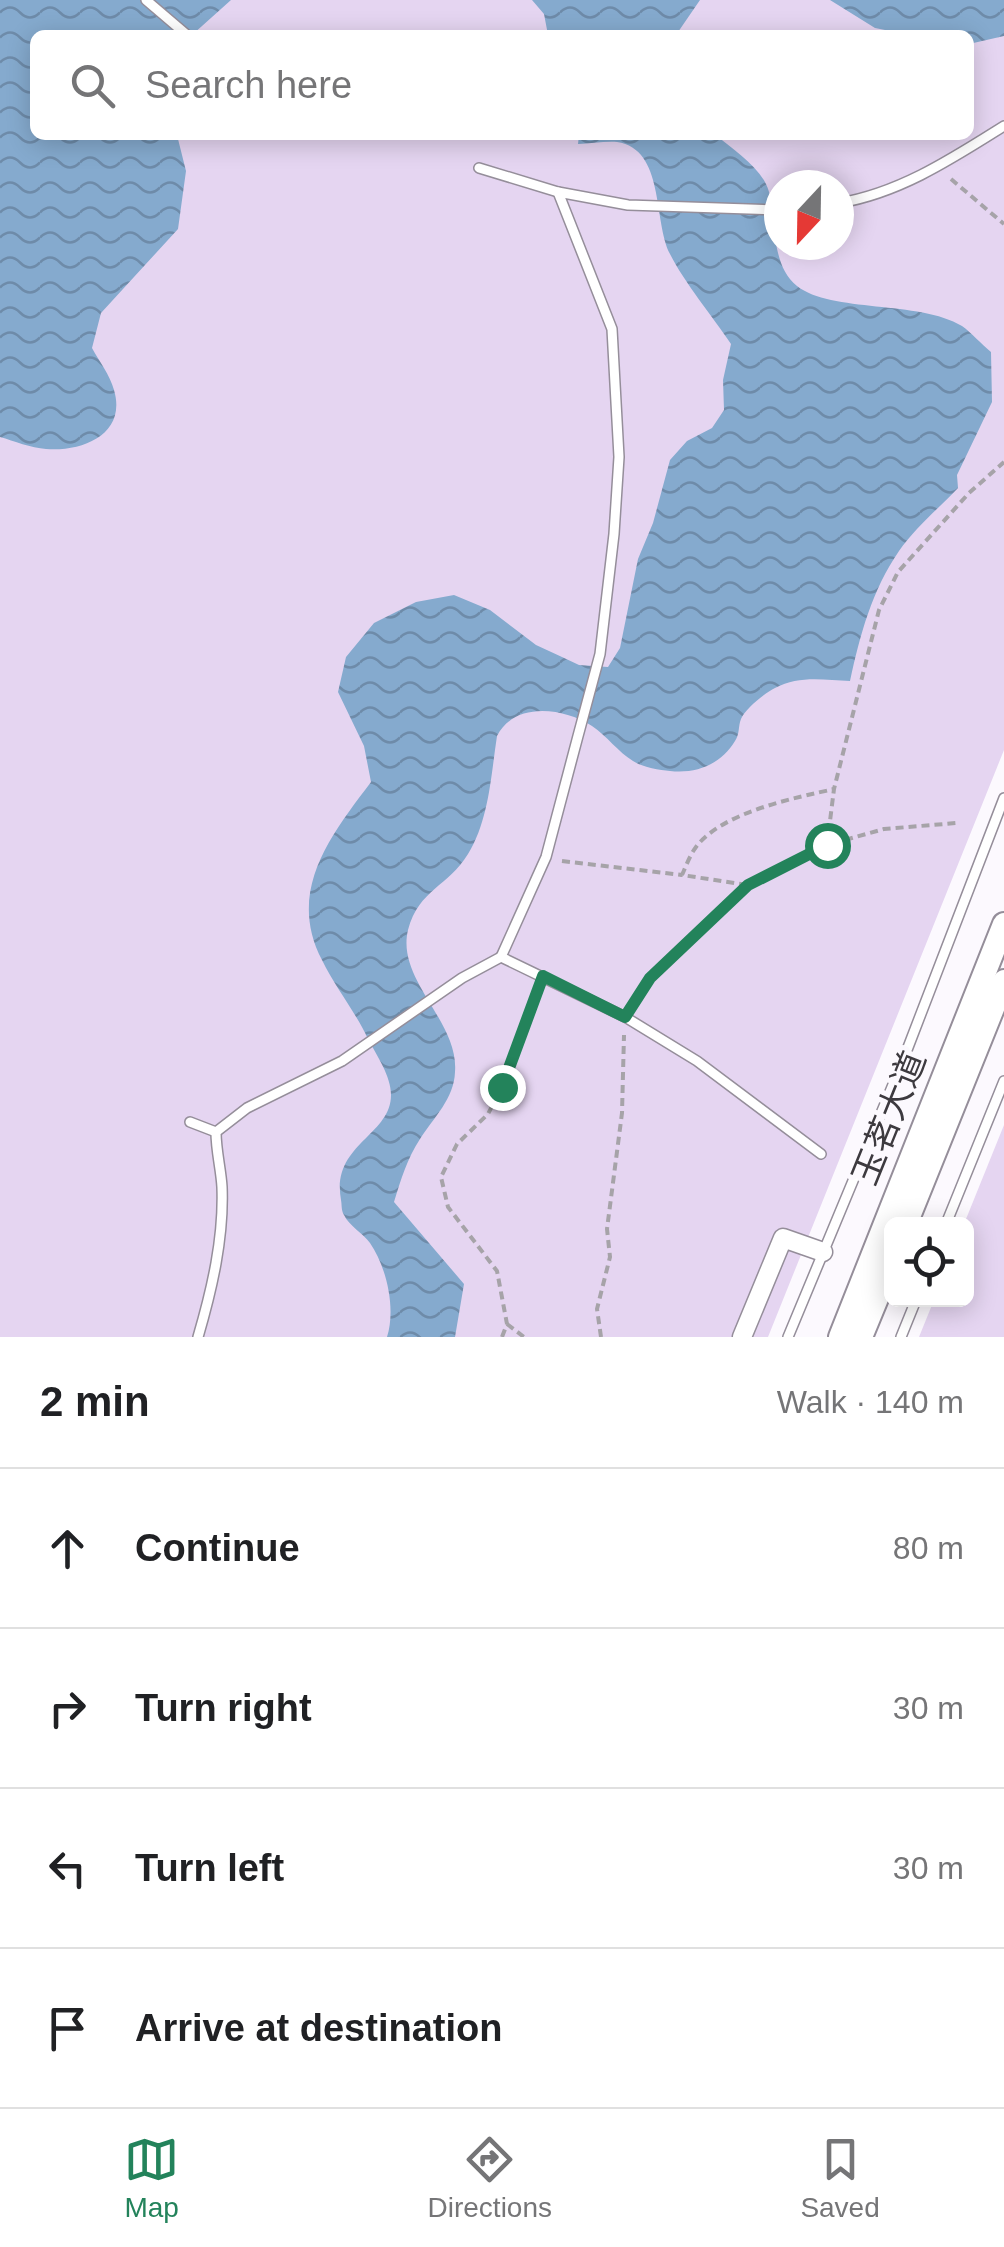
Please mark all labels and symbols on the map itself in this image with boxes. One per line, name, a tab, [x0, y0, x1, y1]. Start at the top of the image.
north arrow	[764, 170, 854, 260]
route start	[805, 823, 851, 869]
street label: 玉茗大道	[844, 1046, 933, 1190]
route end	[480, 1065, 526, 1111]

